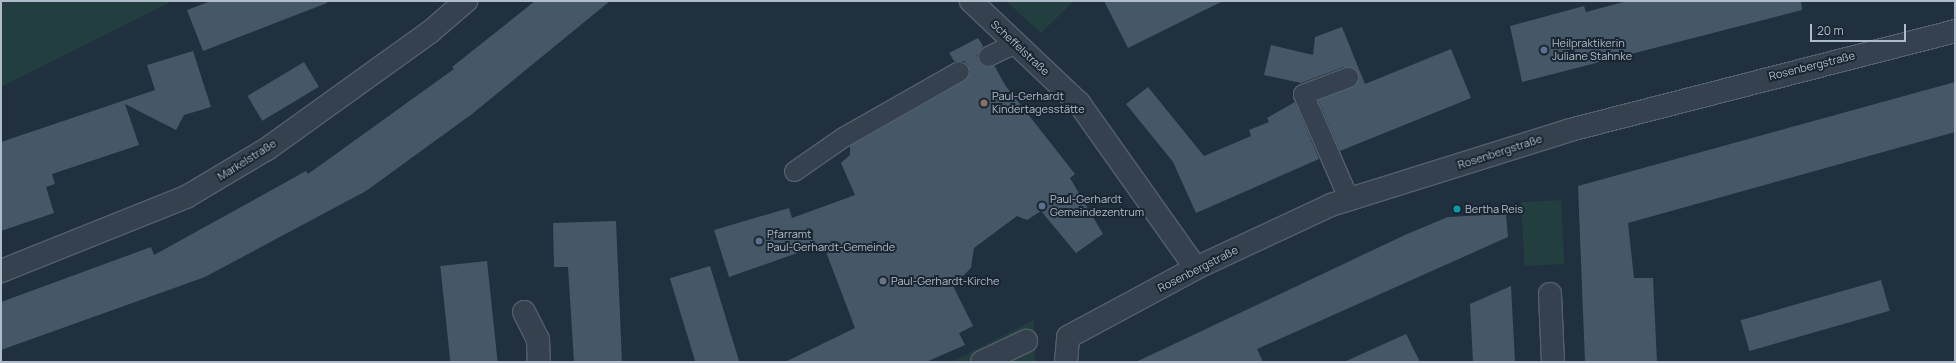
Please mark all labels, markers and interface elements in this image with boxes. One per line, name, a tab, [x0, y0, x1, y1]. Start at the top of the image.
scale bar	[1812, 16, 1908, 42]
street label: Scheffelstraße	[988, 18, 1052, 78]
text: 20 m	[1817, 22, 1844, 39]
place label: Heilpraktikerin Juliane Stahnke	[1552, 37, 1632, 63]
marker: Heilpraktikerin Juliane Stahnke	[1539, 45, 1549, 55]
street label: Rosenbergstraße	[1768, 49, 1856, 83]
place label: Paul-Gerhardt Kindertagesstätte	[992, 90, 1085, 116]
marker: Paul-Gerhardt Kindertagesstätte	[979, 98, 989, 108]
street label: Rosenbergstraße	[1456, 132, 1544, 172]
street label: Markelstraße	[215, 137, 279, 183]
place label: Paul-Gerhardt Gemeindezentrum	[1050, 193, 1144, 219]
marker: Paul-Gerhardt Gemeindezentrum	[1037, 201, 1047, 211]
place label: Bertha Reis	[1465, 202, 1523, 216]
marker: Bertha Reis	[1452, 204, 1462, 214]
place label: Pfarramt Paul-Gerhardt-Gemeinde	[767, 228, 895, 254]
marker: Pfarramt Paul-Gerhardt-Gemeinde	[754, 236, 764, 246]
street label: Rosenbergstraße	[1156, 243, 1240, 295]
place label: Paul-Gerhardt-Kirche	[891, 274, 999, 288]
marker: Paul-Gerhardt-Kirche	[878, 276, 888, 286]

